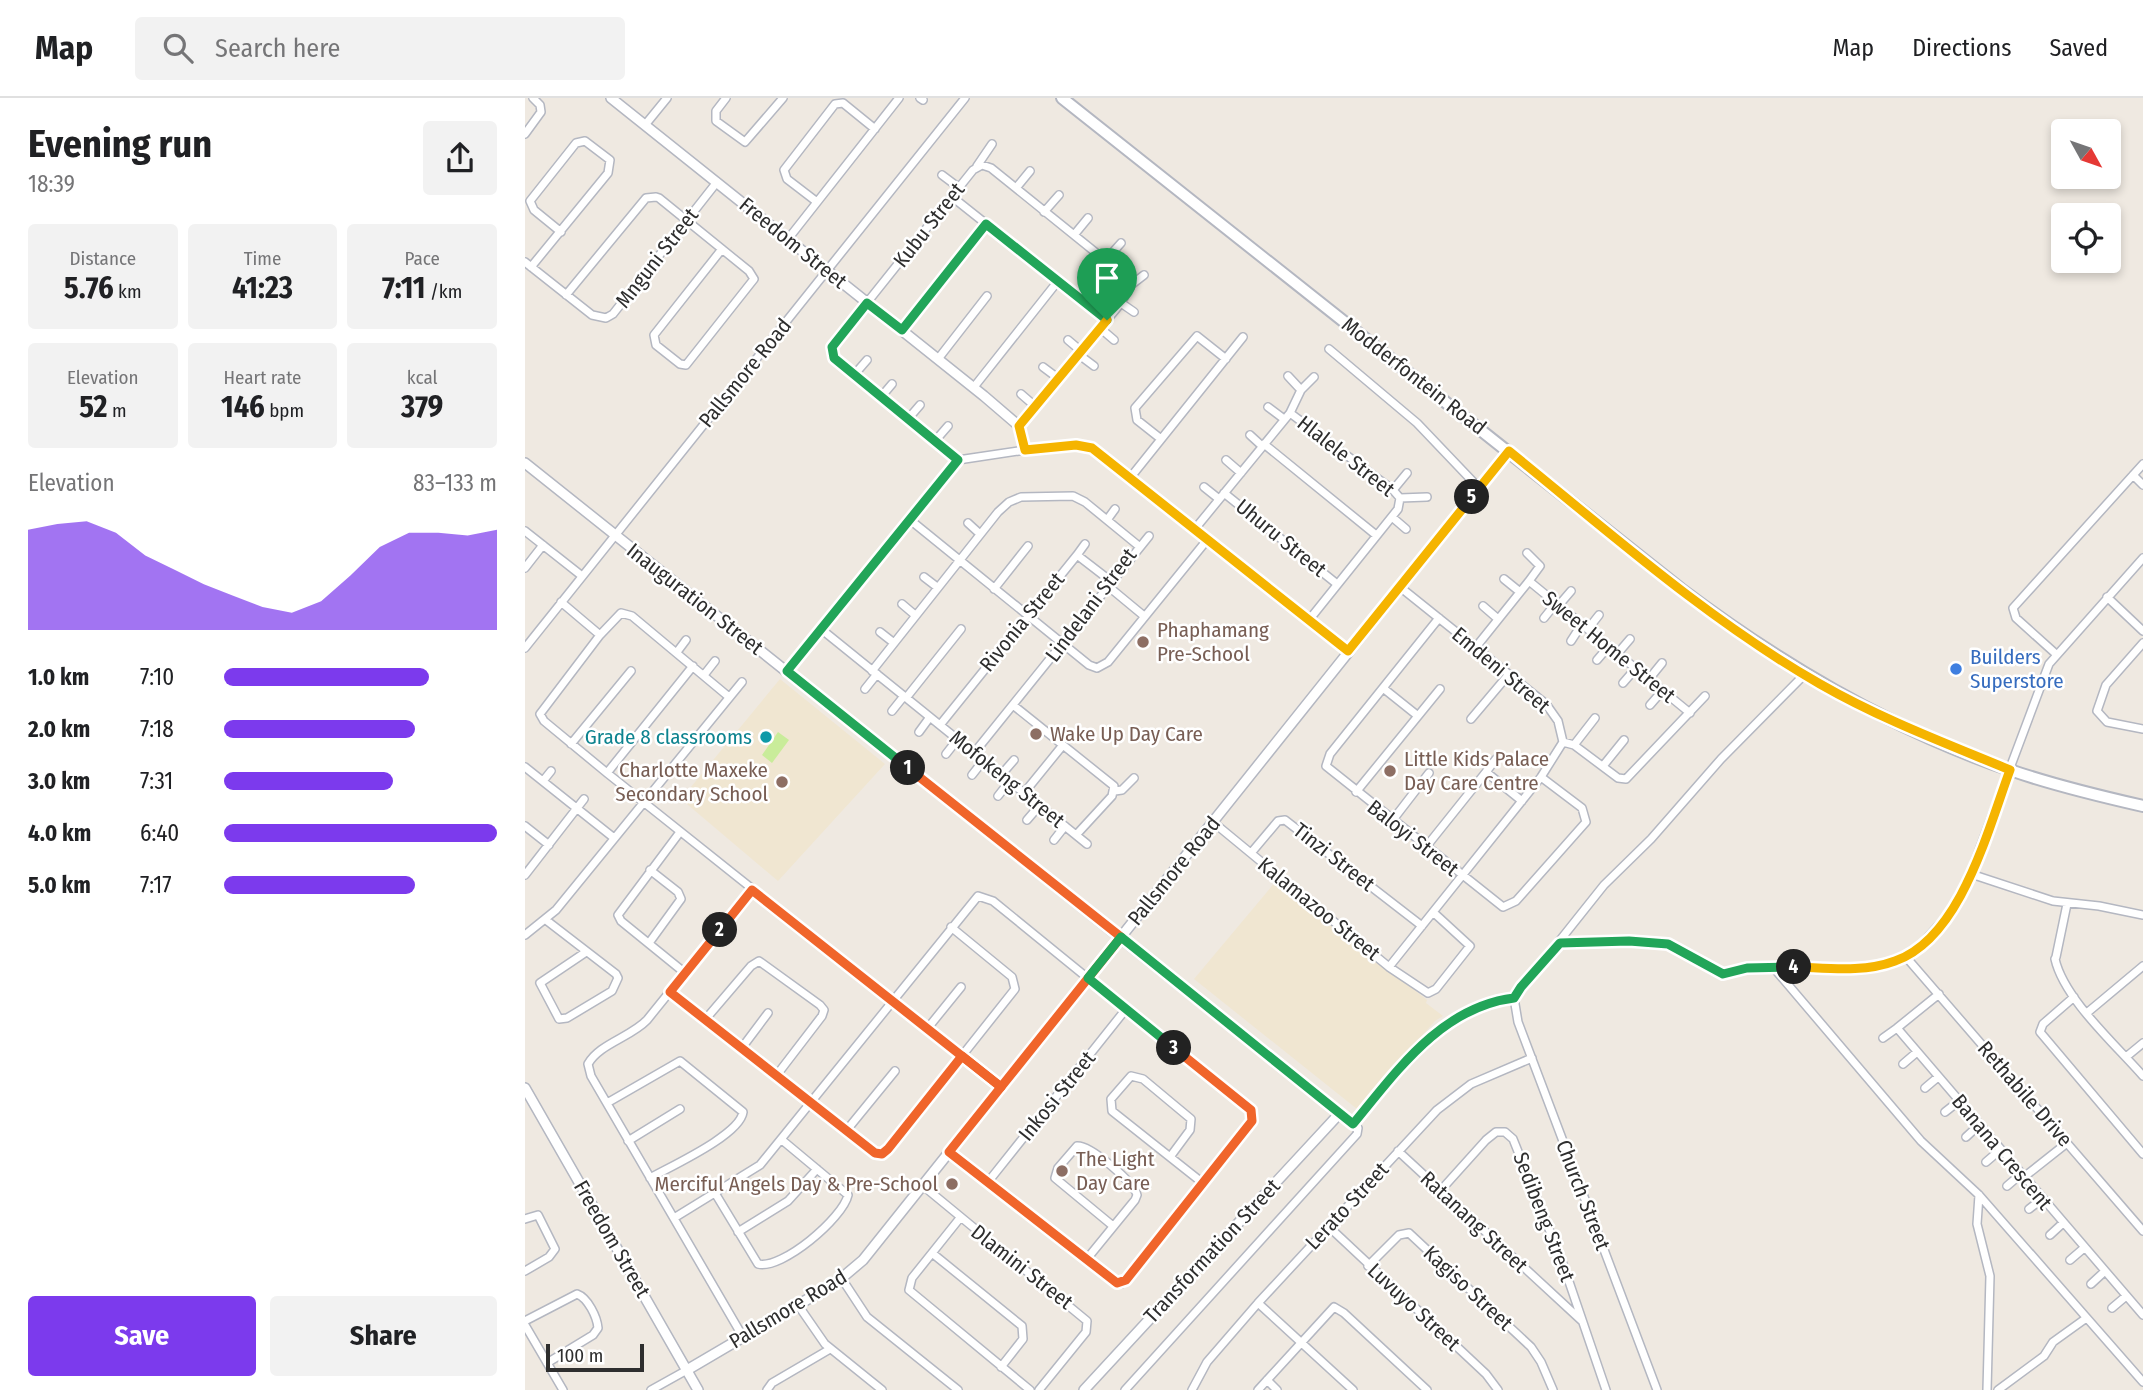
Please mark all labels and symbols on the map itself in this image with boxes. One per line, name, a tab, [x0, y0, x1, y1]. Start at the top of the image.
north arrow	[2051, 119, 2121, 189]
street label: Kubu Street	[888, 177, 970, 273]
street label: Freedom Street	[734, 192, 852, 294]
street label: Mnguni Street	[610, 203, 704, 313]
pin	[1077, 248, 1137, 320]
street label: Modderfontein Road	[1337, 311, 1491, 441]
street label: Pallsmore Road	[693, 313, 797, 433]
street label: Hlalele Street	[1292, 410, 1400, 502]
pin: 5	[1455, 480, 1489, 514]
street label: Uhuru Street	[1230, 494, 1332, 583]
street label: Inauguration Street	[621, 538, 769, 661]
street label: Lindelani Street	[1040, 543, 1142, 667]
street label: Rivonia Street	[974, 567, 1070, 677]
street label: Sweet Home Street	[1537, 585, 1681, 709]
place label: Phaphamang Pre-School	[1157, 617, 1269, 667]
street label: Emdeni Street	[1447, 621, 1556, 719]
marker: Phaphamang Pre-School	[1135, 634, 1151, 650]
place label: Builders Superstore	[1970, 644, 2064, 694]
marker: Builders Superstore	[1948, 661, 1964, 677]
place label: Wake Up Day Care	[1050, 721, 1203, 747]
place label: Grade 8 classrooms	[585, 724, 752, 750]
street label: Mofokeng Street	[944, 725, 1070, 833]
marker: Wake Up Day Care	[1028, 726, 1044, 742]
marker: Grade 8 classrooms	[758, 729, 774, 745]
place label: Little Kids Palace Day Care Centre	[1404, 746, 1549, 796]
pin: 1	[891, 750, 925, 786]
place label: Charlotte Maxeke Secondary School	[615, 757, 768, 807]
marker: Little Kids Palace Day Care Centre	[1382, 763, 1398, 779]
marker: Charlotte Maxeke Secondary School	[774, 774, 790, 790]
street label: Baloyi Street	[1362, 794, 1464, 882]
street label: Pallsmore Road	[1122, 811, 1226, 931]
street label: Tinzi Street	[1288, 817, 1380, 897]
street label: Kalamazoo Street	[1253, 852, 1386, 966]
pin: 2	[703, 912, 737, 948]
pin: 4	[1777, 950, 1811, 984]
pin: 3	[1157, 1030, 1191, 1066]
street label: Rethabile Drive	[1972, 1036, 2078, 1152]
street label: Inkosi Street	[1013, 1046, 1101, 1146]
street label: Banana Crescent	[1946, 1089, 2058, 1215]
street label: Church Street	[1550, 1136, 1616, 1254]
place label: The Light Day Care	[1076, 1146, 1155, 1196]
street label: Sedibeng Street	[1507, 1149, 1581, 1285]
street label: Lerato Street	[1300, 1157, 1394, 1255]
marker: The Light Day Care	[1054, 1163, 1070, 1179]
street label: Ratanang Street	[1415, 1166, 1533, 1278]
place label: Merciful Angels Day & Pre-School	[654, 1171, 938, 1197]
street label: Transformation Street	[1138, 1173, 1286, 1329]
street label: Freedom Street	[568, 1176, 656, 1302]
marker: Merciful Angels Day & Pre-School	[944, 1176, 960, 1192]
street label: Dlamini Street	[966, 1219, 1078, 1315]
street label: Kagiso Street	[1418, 1240, 1518, 1336]
street label: Luvuyo Street	[1362, 1258, 1466, 1357]
street label: Pallsmore Road	[724, 1264, 852, 1354]
scale bar	[546, 1341, 644, 1373]

